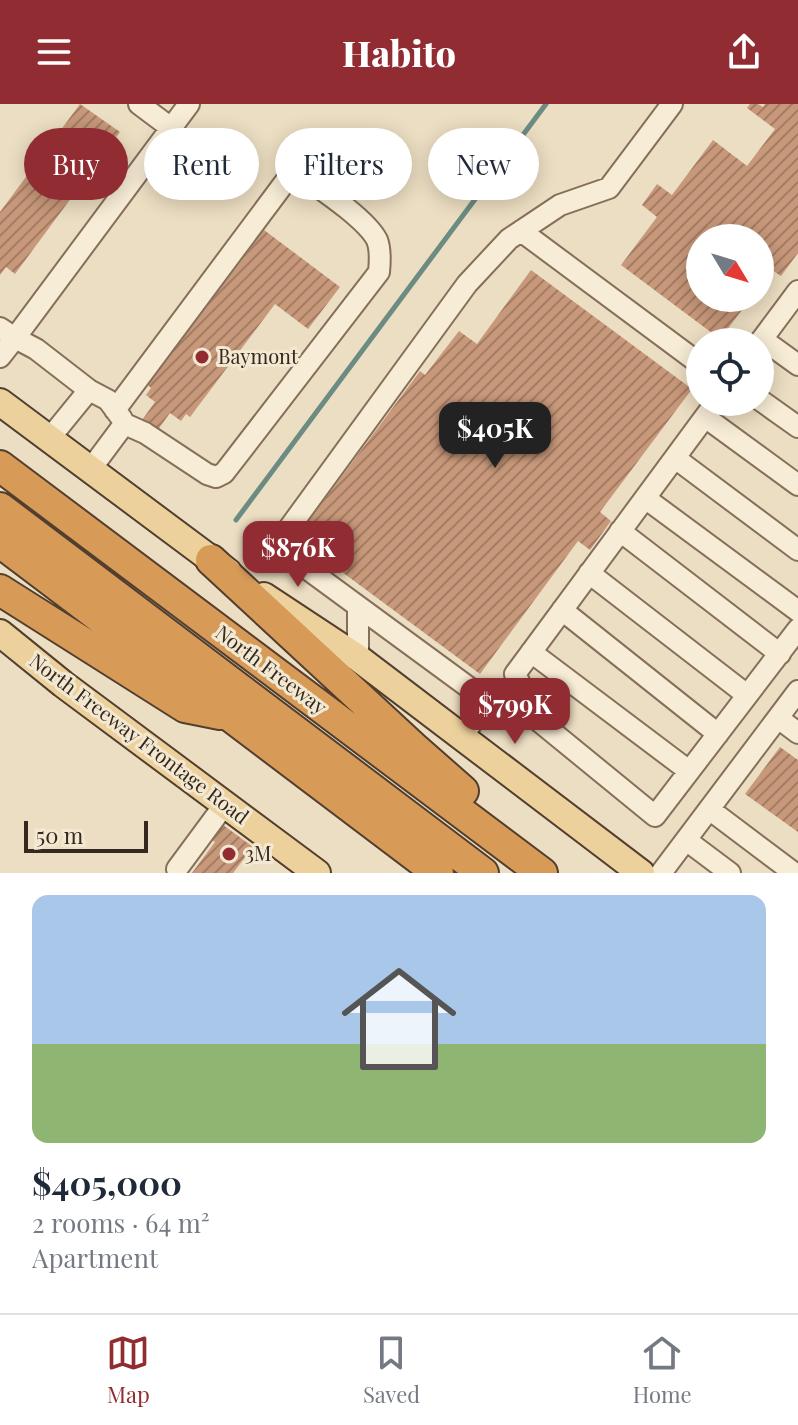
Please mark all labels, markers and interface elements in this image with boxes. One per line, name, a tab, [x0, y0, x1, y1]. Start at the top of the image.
text: Habito	[342, 28, 456, 76]
icon: menu	[32, 30, 76, 74]
icon: share	[722, 30, 766, 74]
chip: Buy	[24, 128, 128, 200]
chip: Rent	[144, 128, 259, 200]
chip: Filters	[275, 128, 412, 200]
chip: New	[428, 128, 539, 200]
north arrow	[686, 224, 774, 312]
map controls	[686, 224, 774, 416]
button: locate	[686, 328, 774, 416]
place label: Baymont	[218, 342, 299, 369]
marker: Baymont	[193, 348, 211, 366]
pin: $405K	[439, 402, 551, 470]
text: $405K	[457, 410, 533, 445]
pin: $876K	[242, 521, 354, 589]
text: $876K	[261, 529, 335, 564]
street label: North Freeway	[211, 618, 333, 720]
street label: North Freeway Frontage Road	[25, 646, 255, 829]
pin: $799K	[459, 678, 571, 746]
text: $799K	[478, 686, 552, 721]
scale bar	[24, 817, 148, 853]
text: 50 m	[36, 820, 83, 850]
place label: 3M	[245, 839, 271, 866]
marker: 3M	[220, 845, 238, 863]
icon: home	[327, 947, 471, 1091]
text: $405,000	[32, 1159, 182, 1205]
text: 2 rooms · 64 m²	[32, 1205, 210, 1240]
text: Apartment	[32, 1240, 158, 1275]
tab: Map	[106, 1331, 150, 1409]
tab: Saved	[363, 1331, 420, 1409]
tab: Home	[633, 1331, 692, 1409]

